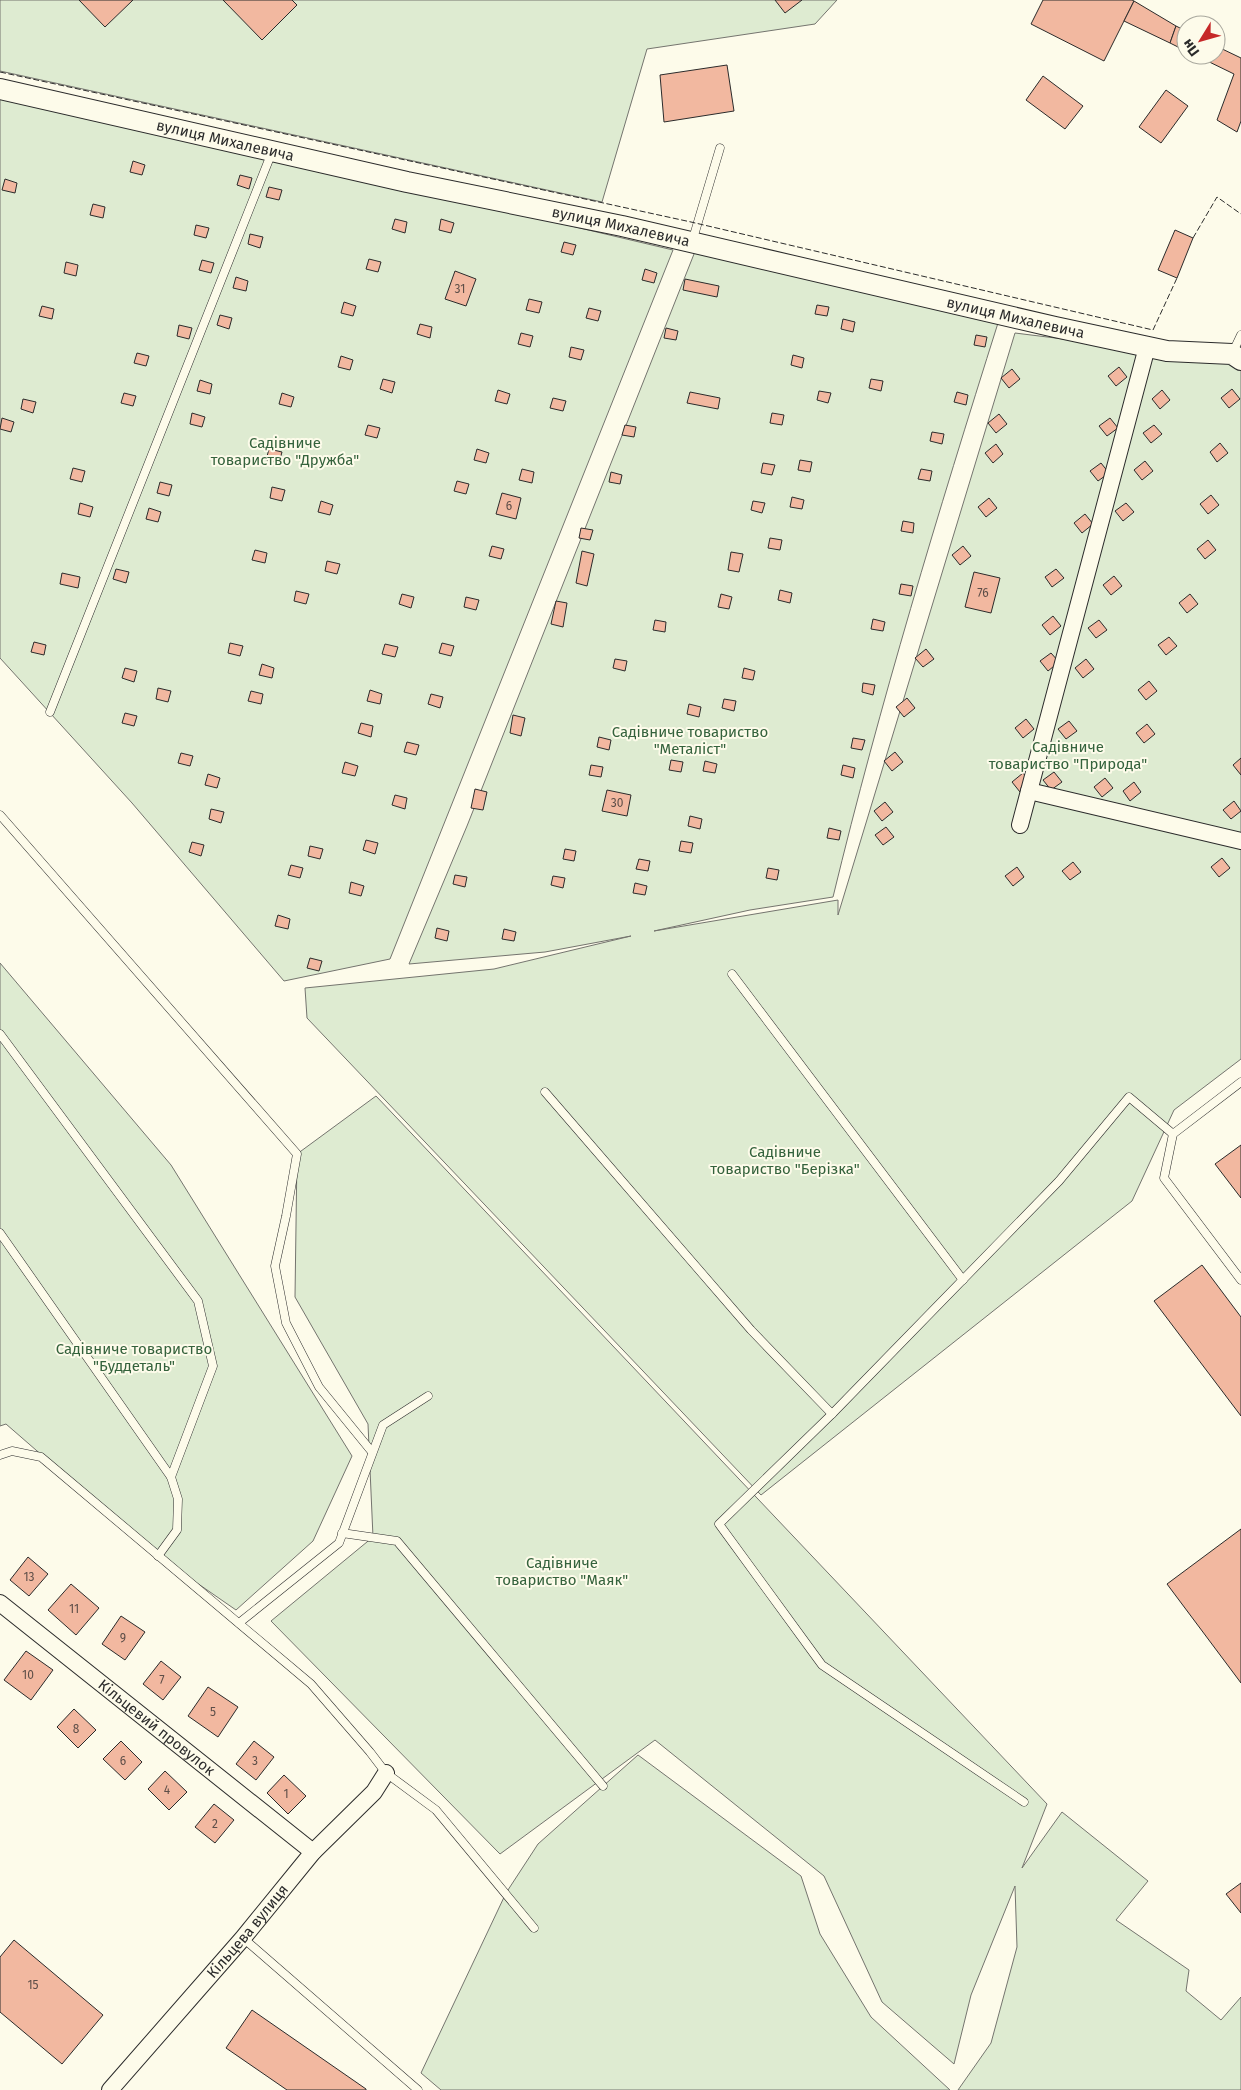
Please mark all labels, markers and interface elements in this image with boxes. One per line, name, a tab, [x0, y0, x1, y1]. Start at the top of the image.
north arrow	[1176, 15, 1226, 65]
text: Пн	[1179, 35, 1203, 60]
street label: вулиця Михалевича	[155, 116, 296, 165]
street label: вулиця Михалевича	[550, 203, 692, 251]
house number: 31	[455, 282, 465, 296]
street label: вулиця Михалевича	[945, 293, 1086, 342]
park label: Садівниче товариство "Дружба"	[211, 434, 359, 469]
house number: 6	[506, 499, 512, 513]
house number: 76	[977, 586, 989, 600]
park label: Садівниче товариство "Металіст"	[612, 723, 768, 758]
park label: Садівниче товариство "Природа"	[989, 738, 1147, 773]
house number: 30	[611, 796, 624, 810]
park label: Садівниче товариство "Берізка"	[710, 1143, 860, 1178]
park label: Садівниче товариство "Буддеталь"	[56, 1340, 212, 1375]
park label: Садівниче товариство "Маяк"	[496, 1554, 628, 1589]
house number: 13	[23, 1570, 35, 1584]
house number: 11	[69, 1602, 79, 1616]
house number: 9	[120, 1631, 126, 1645]
house number: 10	[22, 1668, 34, 1682]
house number: 7	[159, 1673, 165, 1687]
street label: Кільцевий провулок	[95, 1676, 219, 1780]
house number: 5	[210, 1705, 216, 1719]
house number: 8	[73, 1722, 80, 1736]
house number: 6	[120, 1754, 126, 1768]
house number: 3	[252, 1754, 258, 1768]
house number: 4	[164, 1783, 171, 1797]
house number: 1	[283, 1787, 289, 1801]
house number: 2	[212, 1817, 218, 1831]
street label: Кільцева вулиця	[203, 1881, 292, 1982]
house number: 15	[27, 1978, 39, 1992]

